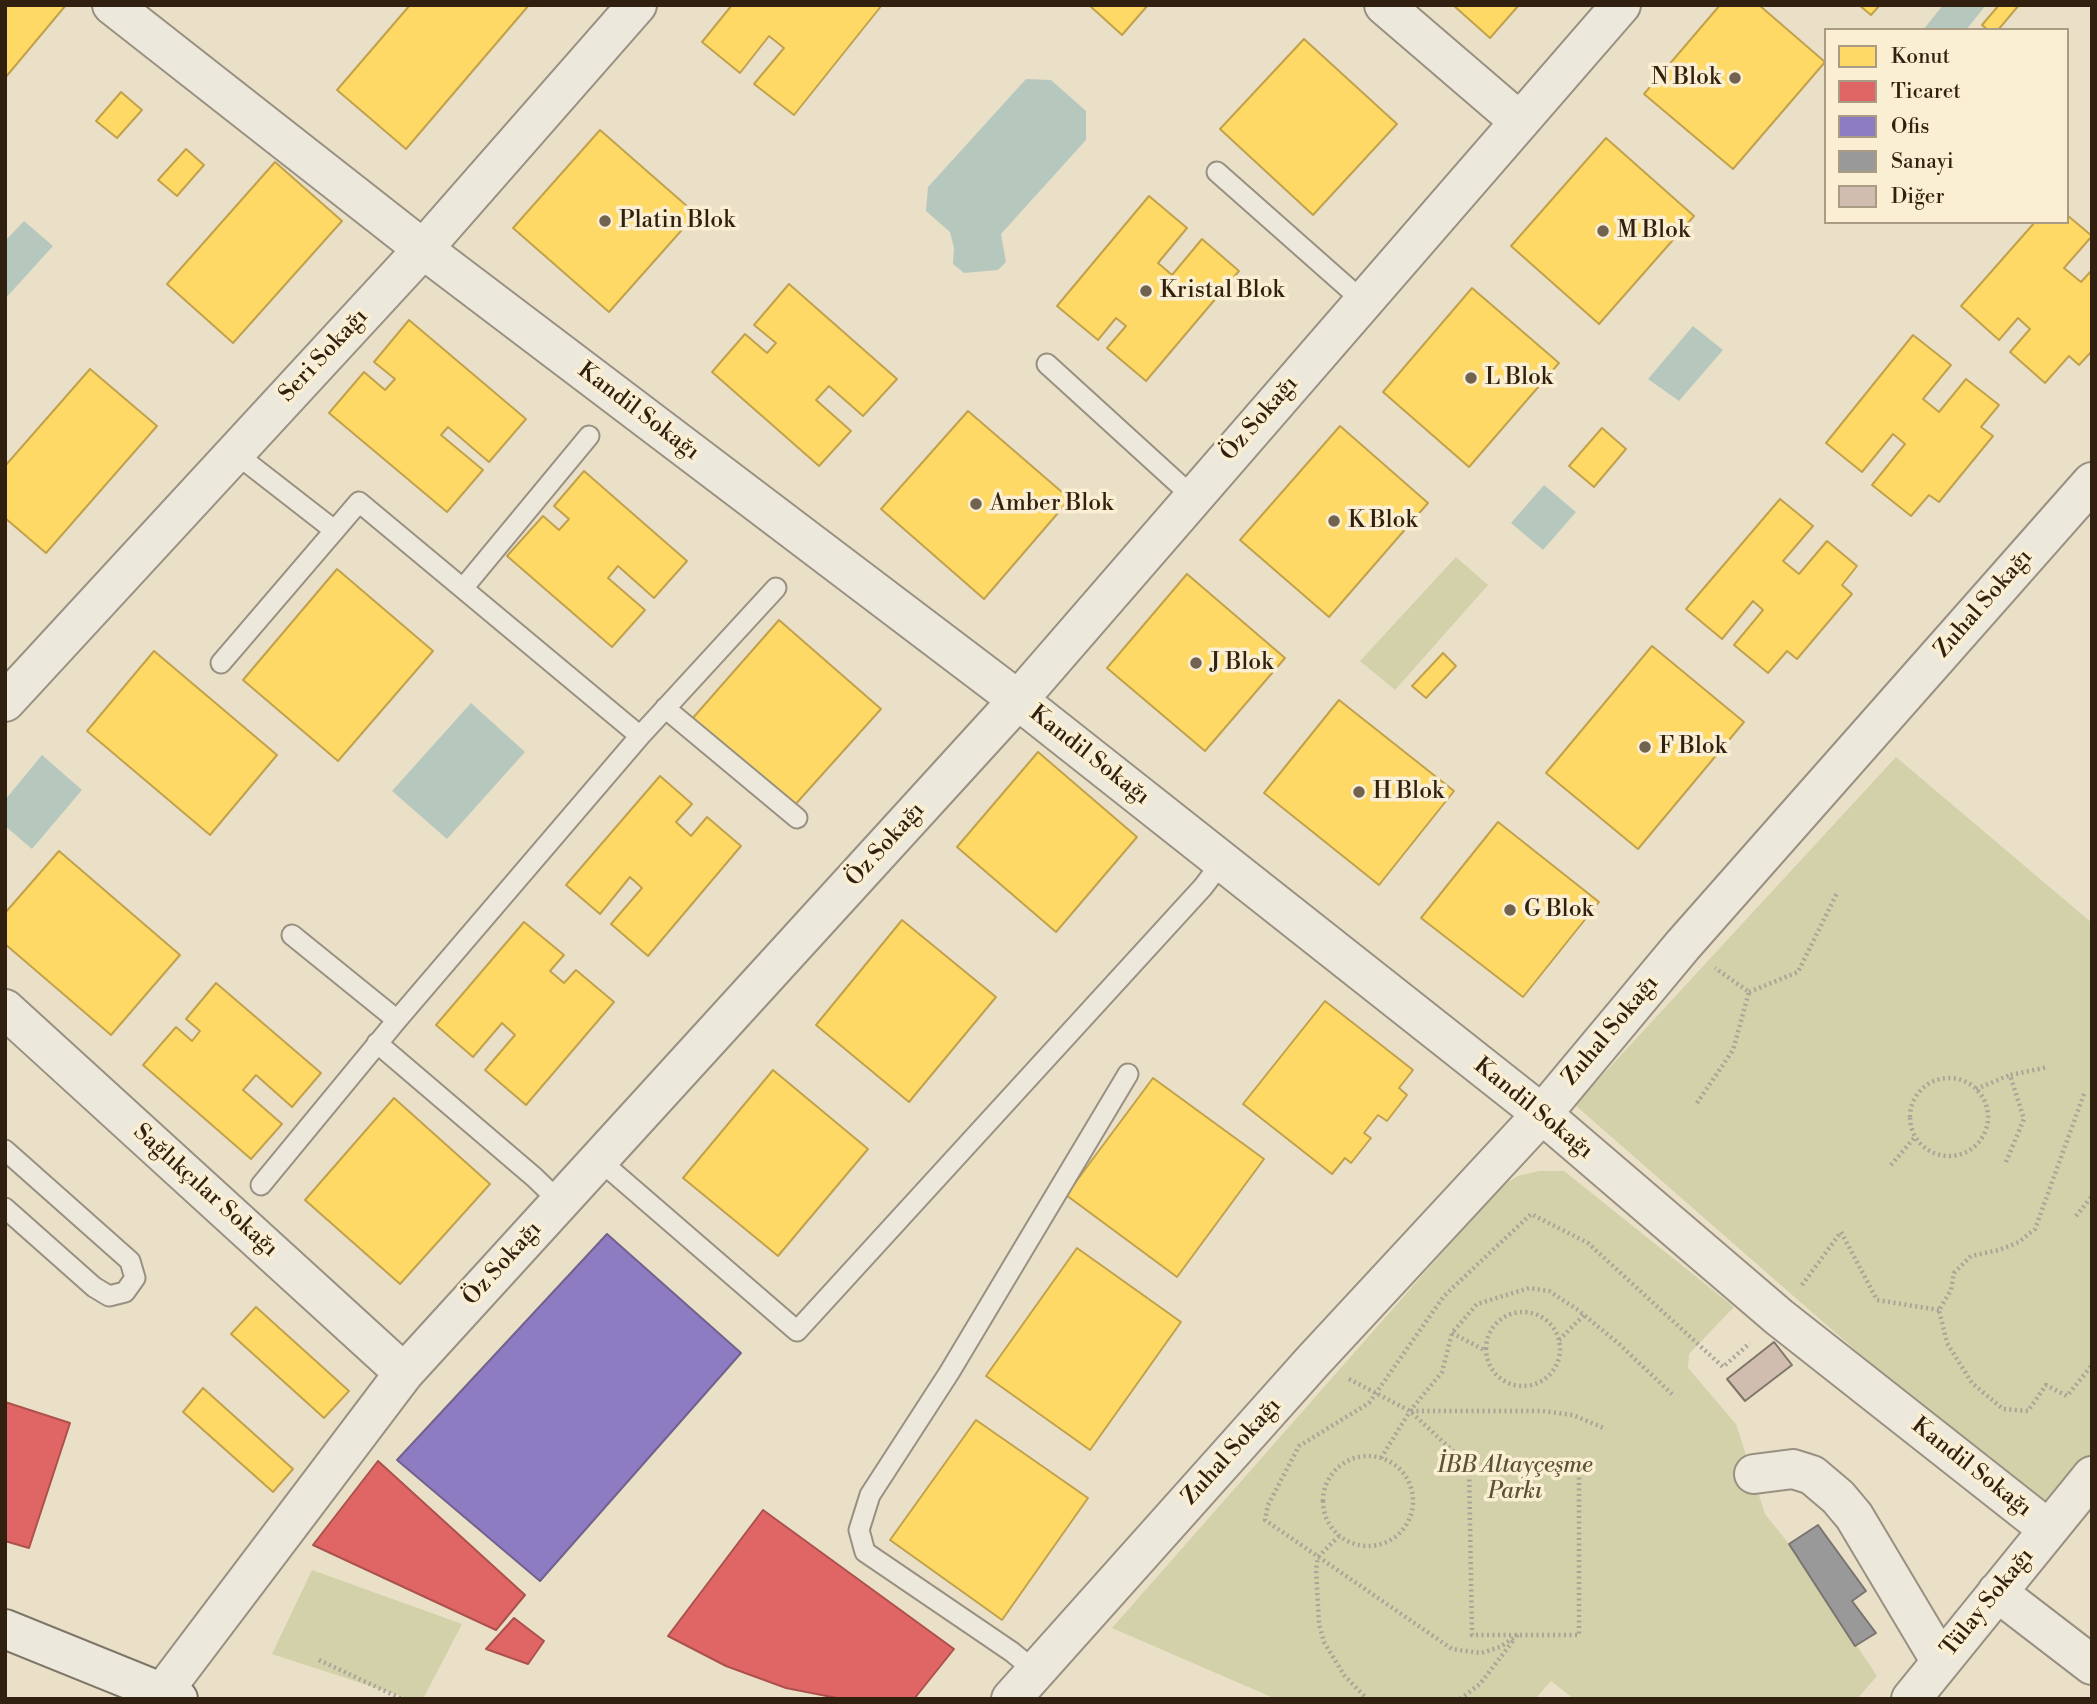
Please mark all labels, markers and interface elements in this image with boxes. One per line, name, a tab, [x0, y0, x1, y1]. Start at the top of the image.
legend	[1824, 28, 2069, 224]
text: Konut	[1891, 44, 1950, 70]
place label: N Blok	[1651, 64, 1721, 92]
marker: N Blok	[1727, 70, 1743, 86]
text: Ticaret	[1891, 79, 1961, 105]
text: Ofis	[1891, 114, 1930, 140]
text: Sanayi	[1891, 149, 1954, 175]
text: Diğer	[1891, 184, 1945, 210]
place label: Platin Blok	[619, 207, 735, 235]
marker: Platin Blok	[597, 213, 613, 229]
place label: M Blok	[1617, 217, 1690, 245]
marker: M Blok	[1595, 223, 1611, 239]
place label: Kristal Blok	[1160, 277, 1285, 305]
marker: Kristal Blok	[1138, 283, 1154, 299]
street label: Seri Sokağı	[274, 304, 374, 408]
street label: Kandil Sokağı	[572, 357, 704, 467]
place label: L Blok	[1485, 364, 1553, 392]
marker: L Blok	[1463, 370, 1479, 386]
street label: Öz Sokağı	[1216, 371, 1304, 467]
place label: Amber Blok	[990, 490, 1113, 518]
marker: Amber Blok	[968, 496, 984, 512]
place label: K Blok	[1348, 507, 1417, 535]
marker: K Blok	[1326, 513, 1342, 529]
street label: Zuhal Sokağı	[1929, 544, 2039, 664]
place label: J Blok	[1210, 649, 1273, 677]
marker: J Blok	[1188, 655, 1204, 671]
street label: Kandil Sokağı	[1023, 700, 1155, 812]
place label: F Blok	[1659, 733, 1727, 761]
marker: F Blok	[1637, 739, 1653, 755]
place label: H Blok	[1373, 778, 1444, 806]
marker: H Blok	[1351, 784, 1367, 800]
street label: Öz Sokağı	[841, 797, 931, 893]
place label: G Blok	[1524, 896, 1594, 924]
marker: G Blok	[1502, 902, 1518, 918]
street label: Zuhal Sokağı	[1557, 970, 1665, 1092]
street label: Kandil Sokağı	[1468, 1053, 1598, 1165]
street label: Sağlıkçılar Sokağı	[127, 1119, 283, 1263]
street label: Öz Sokağı	[458, 1216, 548, 1312]
street label: Zuhal Sokağı	[1177, 1393, 1287, 1511]
street label: Kandil Sokağı	[1905, 1412, 2037, 1524]
park label: İBB Altayçeşme Parkı	[1437, 1452, 1593, 1506]
street label: Tülay Sokağı	[1936, 1543, 2040, 1663]

